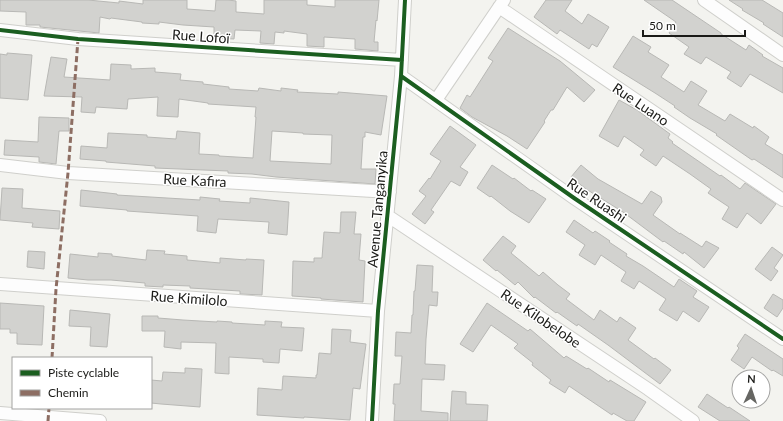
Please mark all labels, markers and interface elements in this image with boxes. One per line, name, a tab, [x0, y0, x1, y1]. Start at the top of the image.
scale bar	[643, 12, 745, 38]
text: 50 m	[649, 18, 676, 33]
street label: Rue Lofoï	[172, 26, 231, 47]
street label: Rue Luano	[609, 79, 673, 129]
street label: Avenue Tanganyika	[363, 150, 391, 268]
street label: Rue Kafira	[163, 170, 227, 190]
street label: Rue Ruashi	[564, 174, 630, 226]
street label: Rue Kilobelobe	[498, 285, 584, 351]
street label: Rue Kimilolo	[150, 287, 228, 309]
legend	[12, 357, 152, 409]
text: Piste cyclable	[48, 365, 119, 380]
north arrow	[731, 369, 771, 409]
text: N	[747, 372, 756, 385]
text: Chemin	[48, 385, 89, 400]

